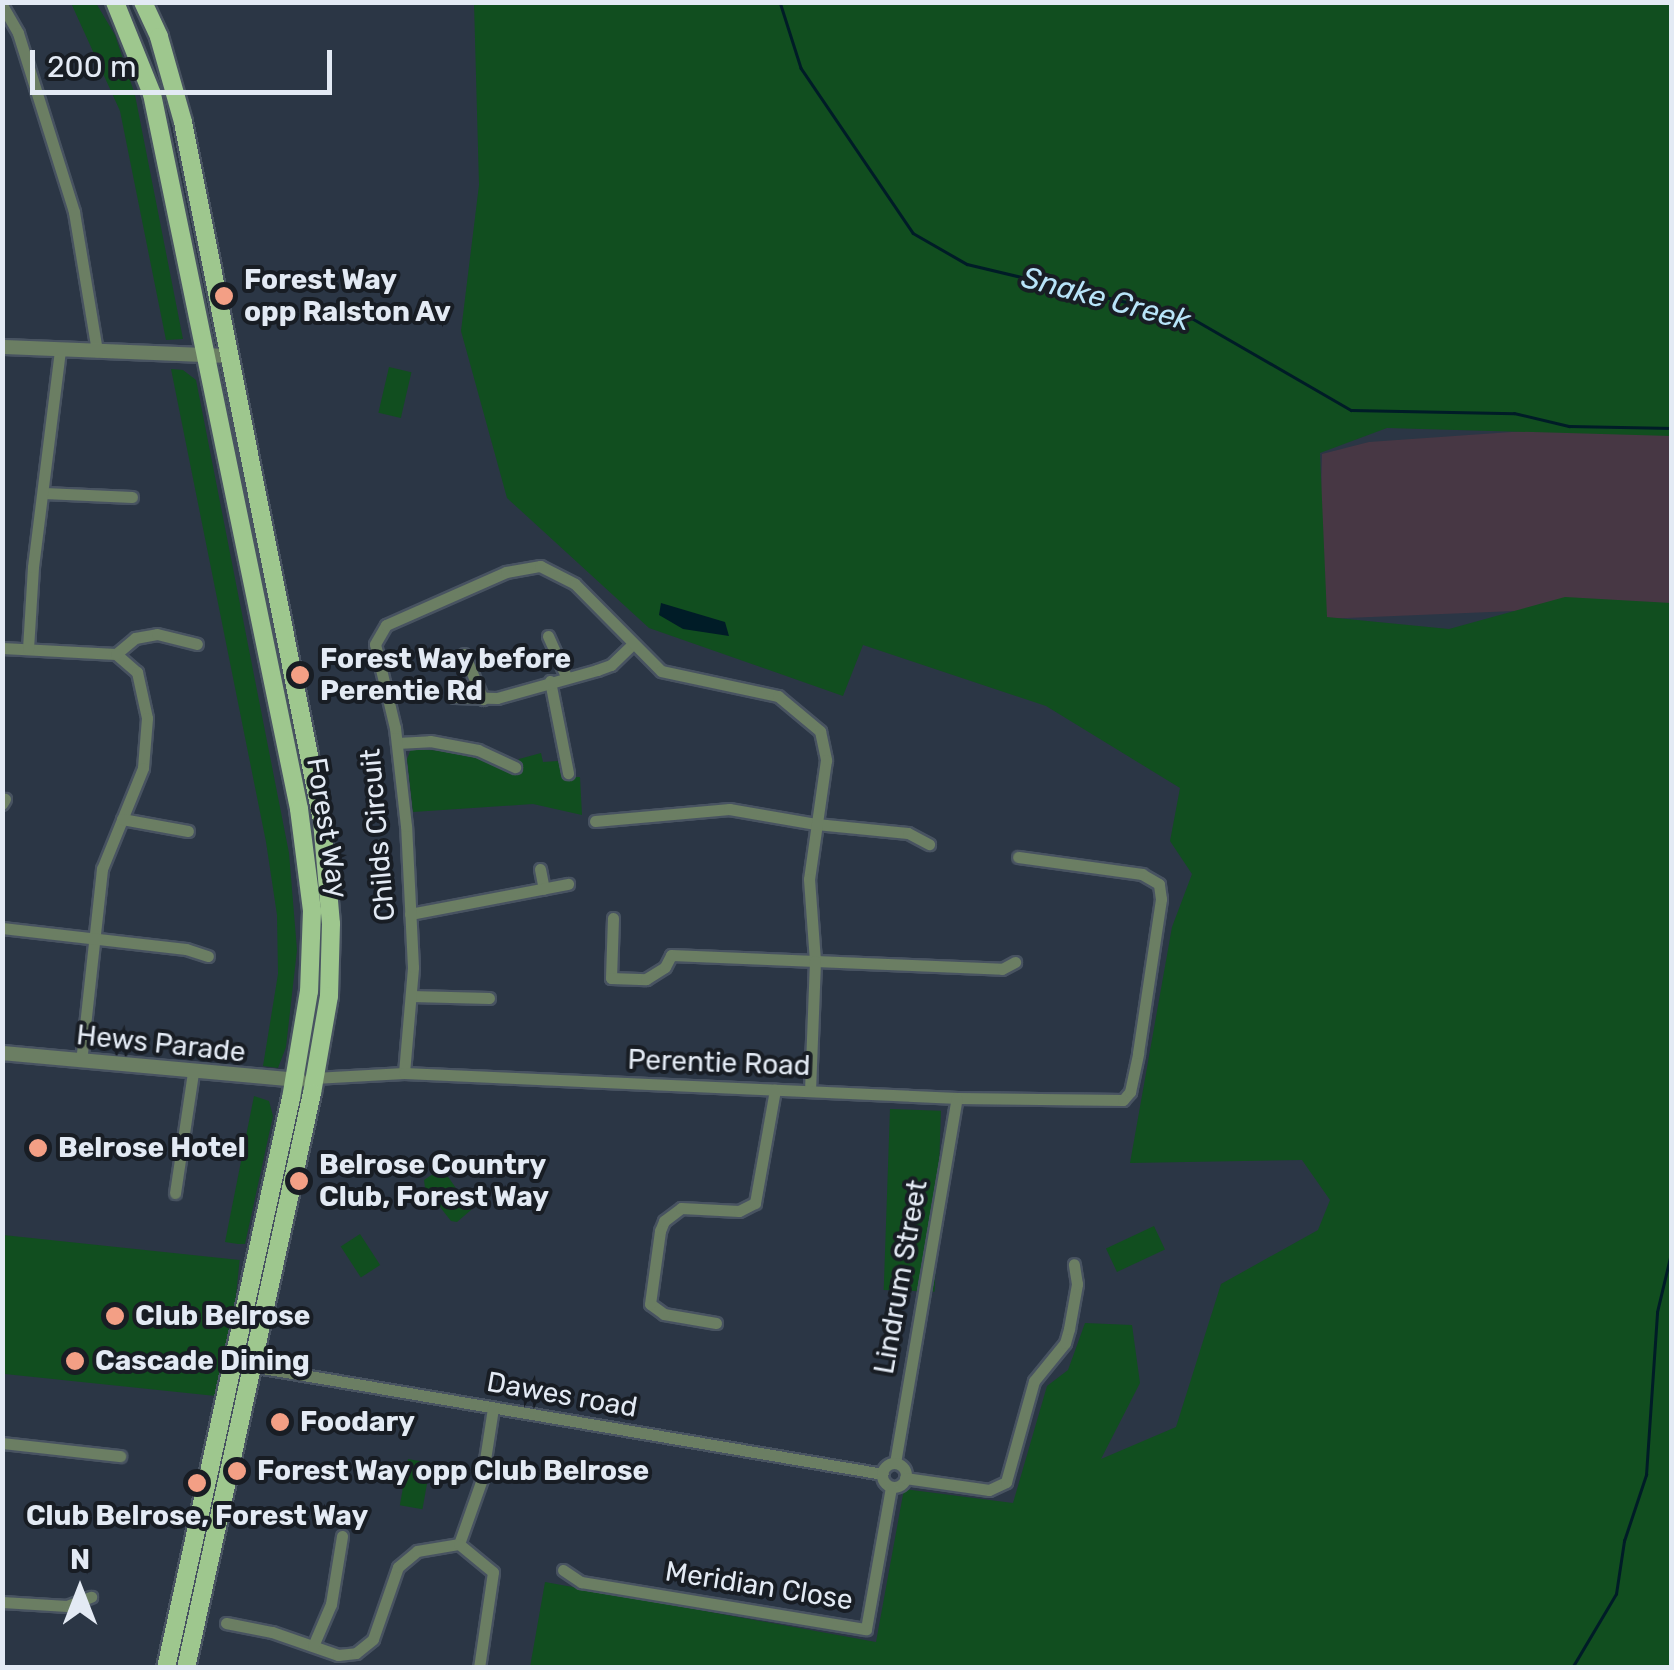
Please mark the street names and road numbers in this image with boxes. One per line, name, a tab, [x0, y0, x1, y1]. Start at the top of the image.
street label: Childs Circuit	[354, 747, 402, 923]
street label: Forest Way	[299, 755, 355, 901]
street label: Hews Parade	[75, 1018, 247, 1070]
street label: Perentie Road	[627, 1043, 811, 1083]
street label: Lindrum Street	[867, 1177, 935, 1377]
street label: Dawes road	[484, 1365, 640, 1425]
street label: Meridian Close	[663, 1555, 855, 1617]

